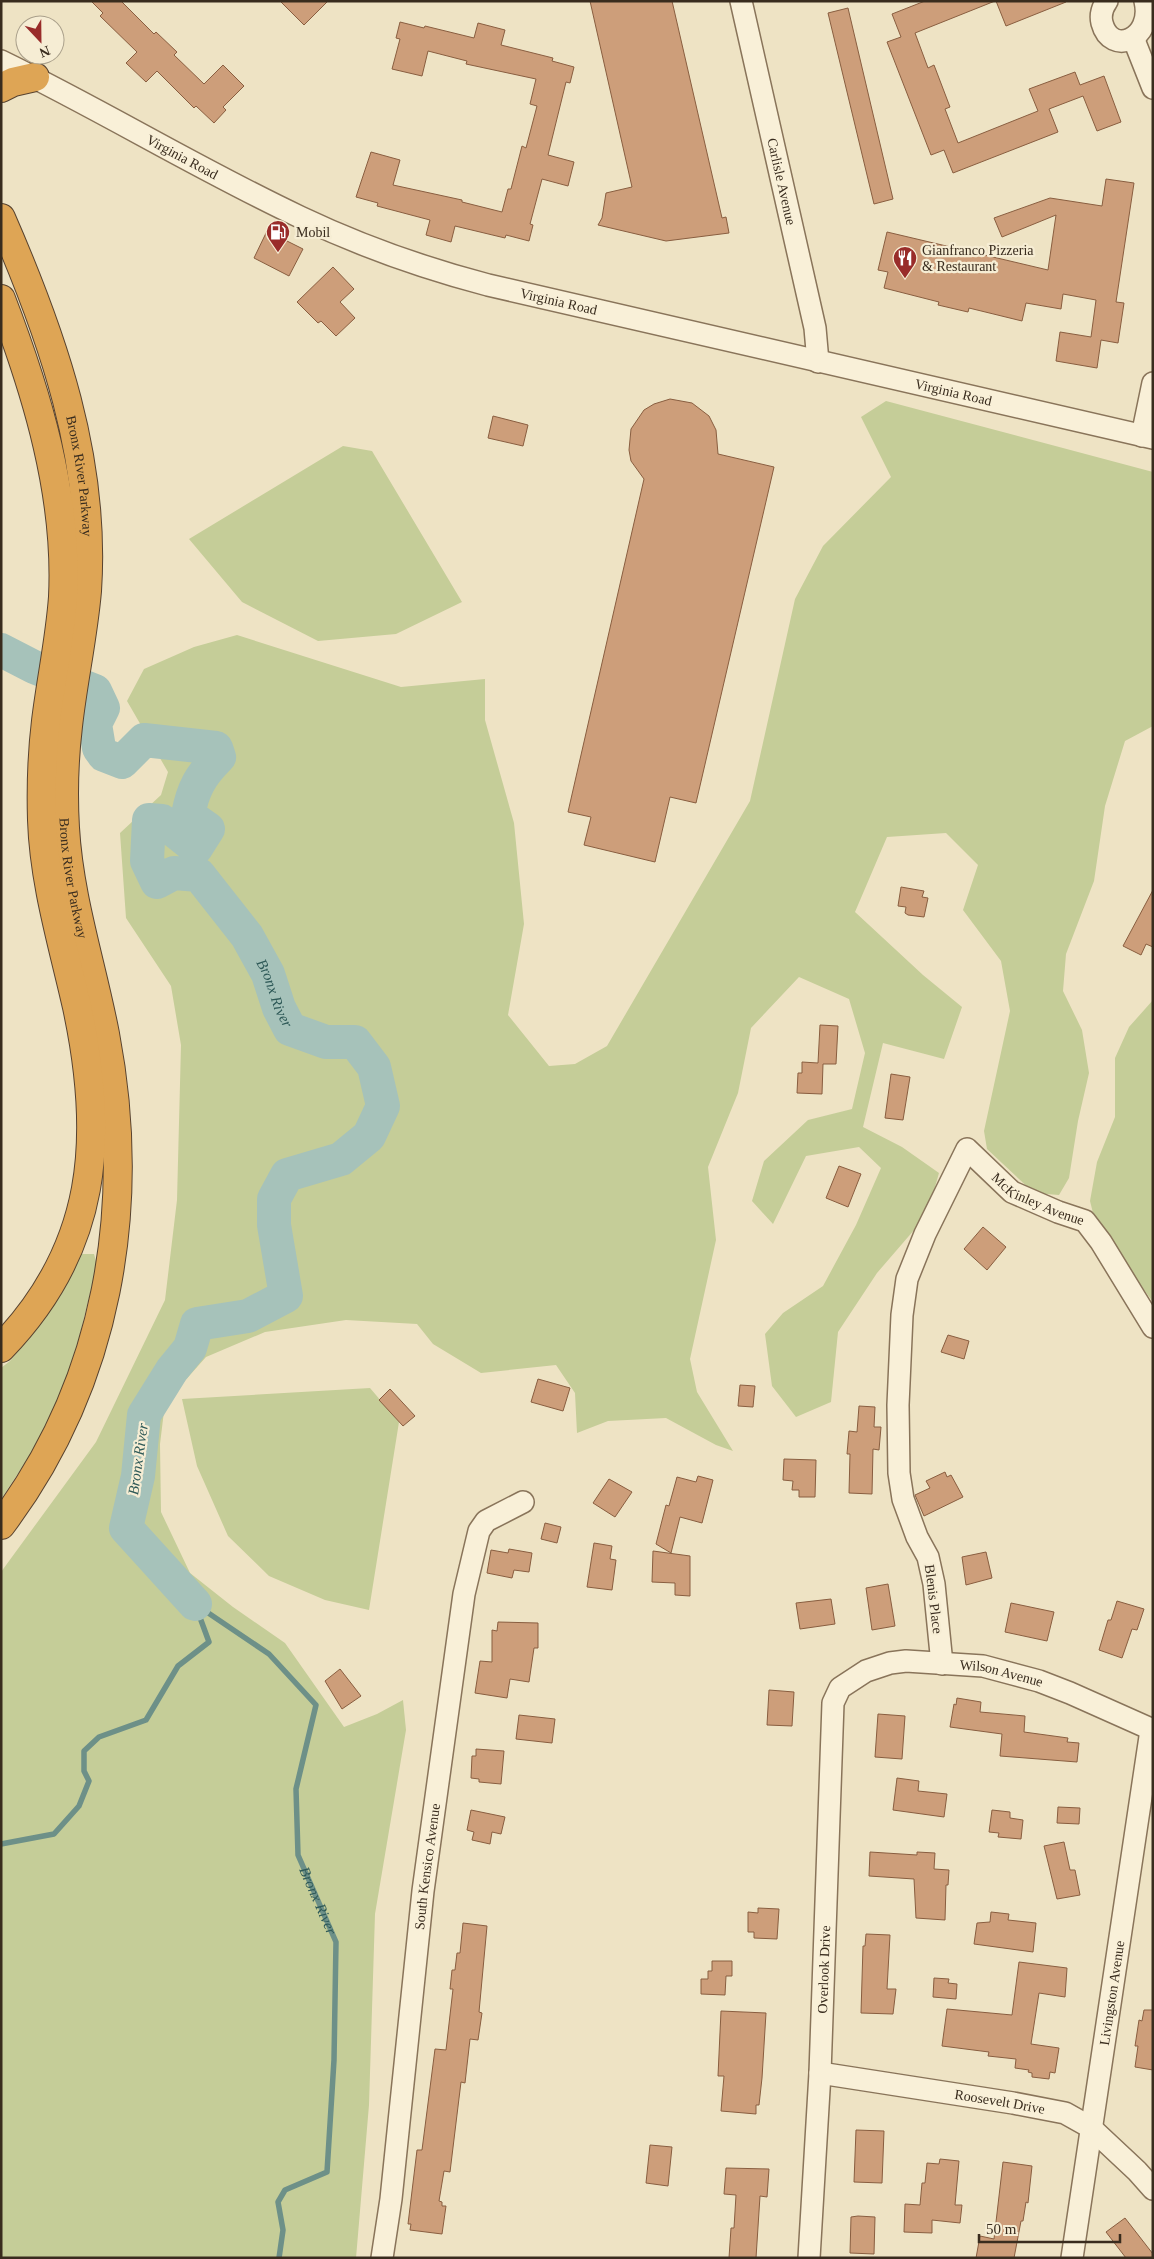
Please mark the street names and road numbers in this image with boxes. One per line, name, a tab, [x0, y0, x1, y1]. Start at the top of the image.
street label: Virginia Road	[144, 132, 220, 182]
street label: Carlisle Avenue	[764, 137, 798, 227]
street label: Virginia Road	[519, 286, 599, 318]
street label: Virginia Road	[913, 376, 993, 409]
street label: Bronx River Parkway	[63, 414, 95, 537]
street label: Bronx River Parkway	[56, 817, 90, 940]
street label: McKinley Avenue	[989, 1170, 1086, 1228]
street label: Blenis Place	[922, 1564, 945, 1635]
street label: Wilson Avenue	[959, 1658, 1045, 1690]
street label: South Kensico Avenue	[412, 1803, 443, 1931]
street label: Overlook Drive	[815, 1925, 833, 2014]
street label: Livingston Avenue	[1097, 1940, 1127, 2047]
street label: Roosevelt Drive	[953, 2087, 1046, 2117]

